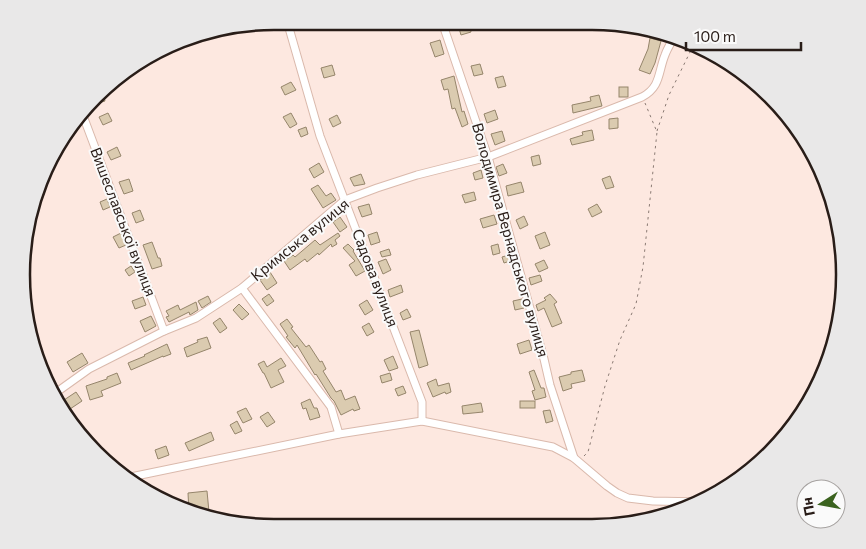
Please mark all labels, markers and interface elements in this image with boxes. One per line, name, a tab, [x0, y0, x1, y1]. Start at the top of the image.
scale bar	[686, 20, 801, 52]
text: 100 m	[694, 27, 736, 45]
street label: Володимира Вернадського вулиця	[469, 121, 553, 359]
street label: Вишеславської вулиця	[87, 145, 161, 299]
street label: Кримська вулиця	[247, 194, 352, 284]
street label: Садова вулиця	[349, 226, 403, 329]
north arrow	[796, 479, 846, 529]
text: Пн	[798, 496, 818, 517]

